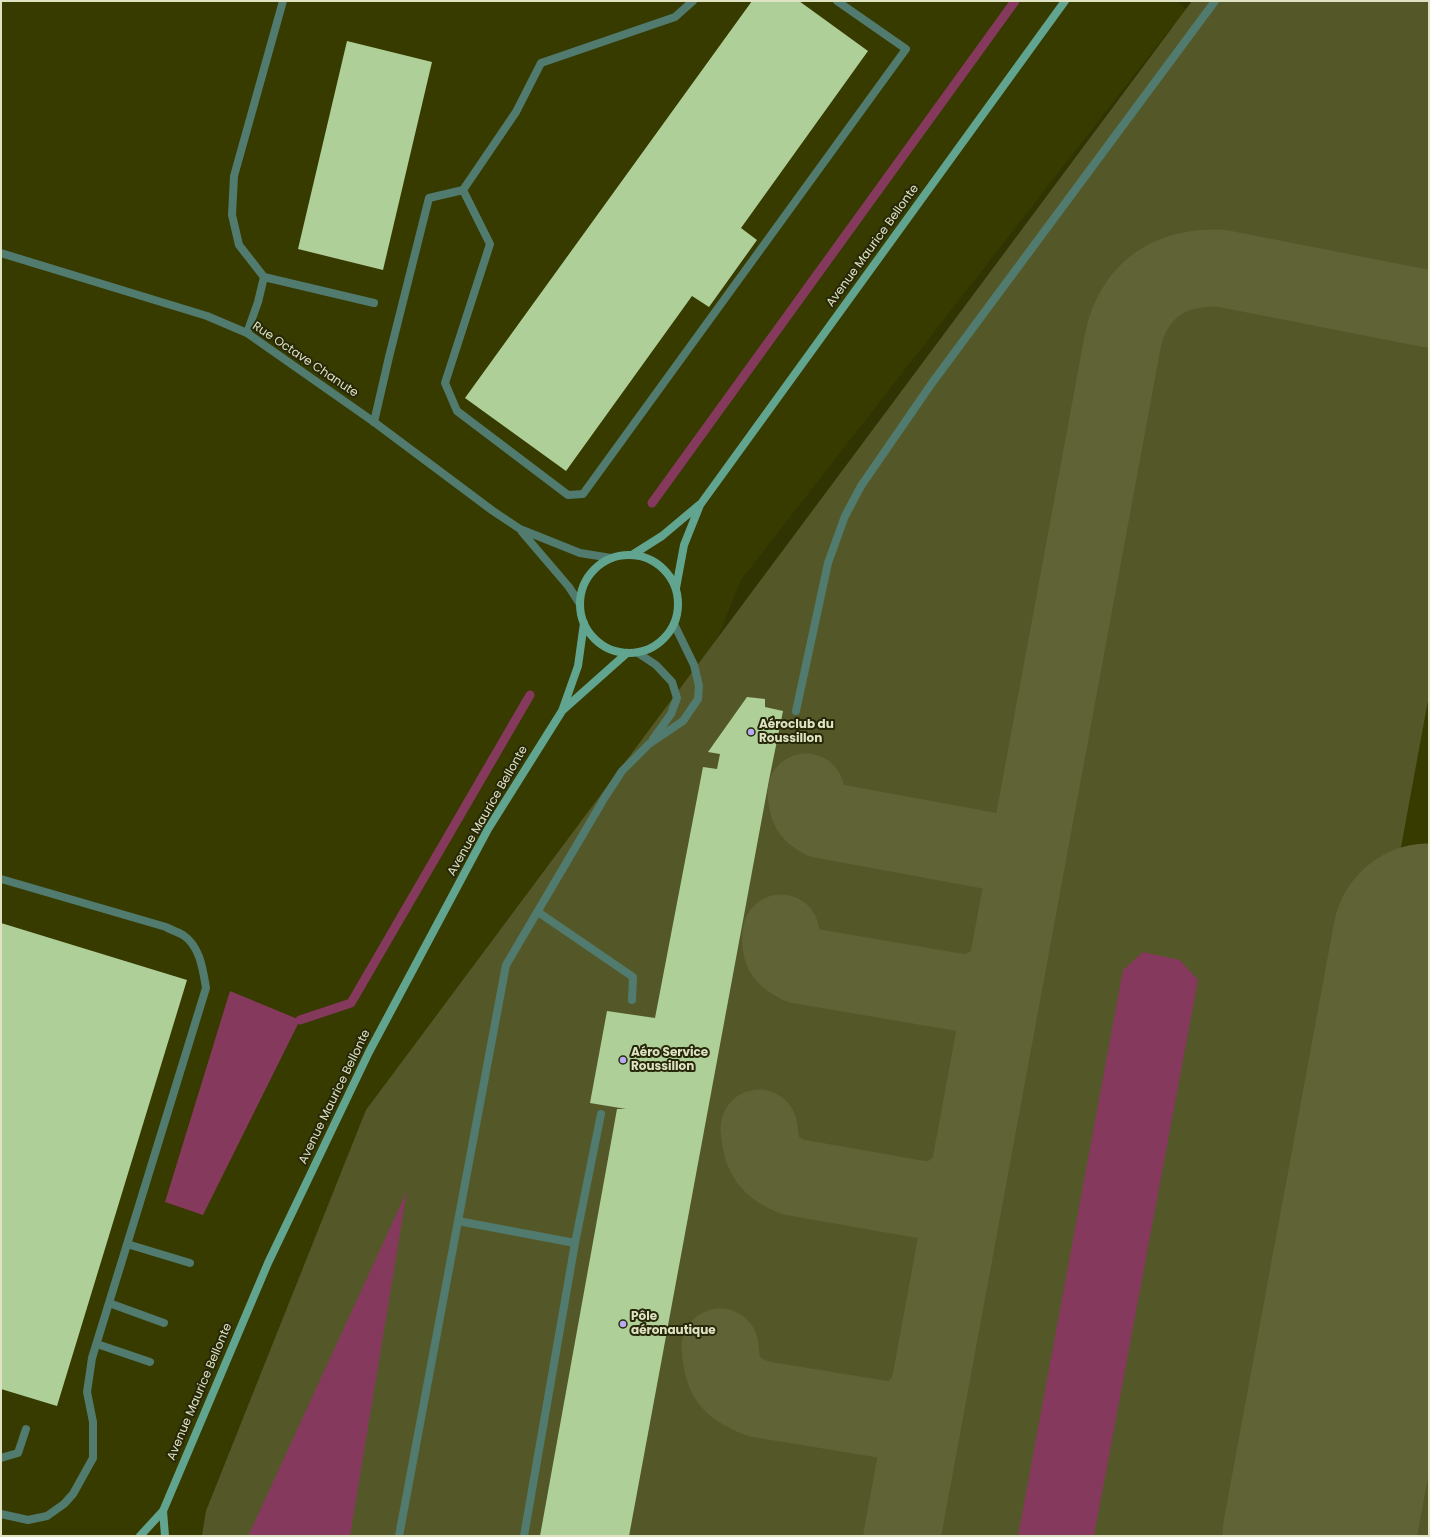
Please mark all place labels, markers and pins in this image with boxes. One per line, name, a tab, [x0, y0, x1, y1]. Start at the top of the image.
place label: Aéroclub du Roussillon	[759, 718, 834, 746]
marker: Aéroclub du Roussillon	[746, 727, 756, 737]
place label: Aéro Service Roussillon	[631, 1046, 708, 1074]
marker: Aéro Service Roussillon	[618, 1055, 628, 1065]
place label: Pôle aéronautique	[631, 1310, 716, 1338]
marker: Pôle aéronautique	[618, 1319, 628, 1329]

